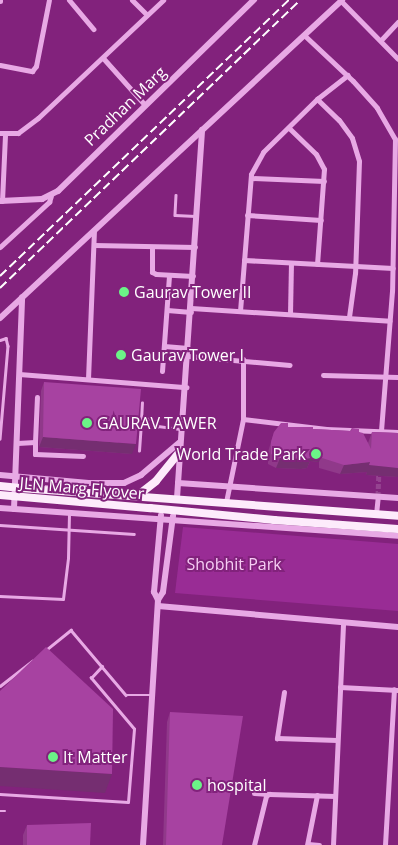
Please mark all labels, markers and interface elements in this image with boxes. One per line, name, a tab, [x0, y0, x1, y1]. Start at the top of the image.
street label: Pradhan Marg	[80, 62, 170, 150]
place label: Gaurav Tower II	[134, 282, 251, 302]
marker: Gaurav Tower II	[118, 286, 130, 298]
place label: Gaurav Tower I	[131, 345, 244, 365]
marker: Gaurav Tower I	[115, 349, 127, 361]
place label: GAURAV TAWER	[97, 413, 217, 433]
marker: GAURAV TAWER	[81, 417, 93, 429]
place label: World Trade Park	[176, 444, 306, 464]
marker: World Trade Park	[310, 448, 322, 460]
street label: JLN Marg Flyover	[19, 473, 145, 503]
park label: Shobhit Park	[186, 554, 282, 574]
place label: It Matter	[63, 747, 128, 767]
marker: It Matter	[47, 751, 59, 763]
place label: hospital	[207, 775, 267, 795]
marker: hospital	[191, 779, 203, 791]

